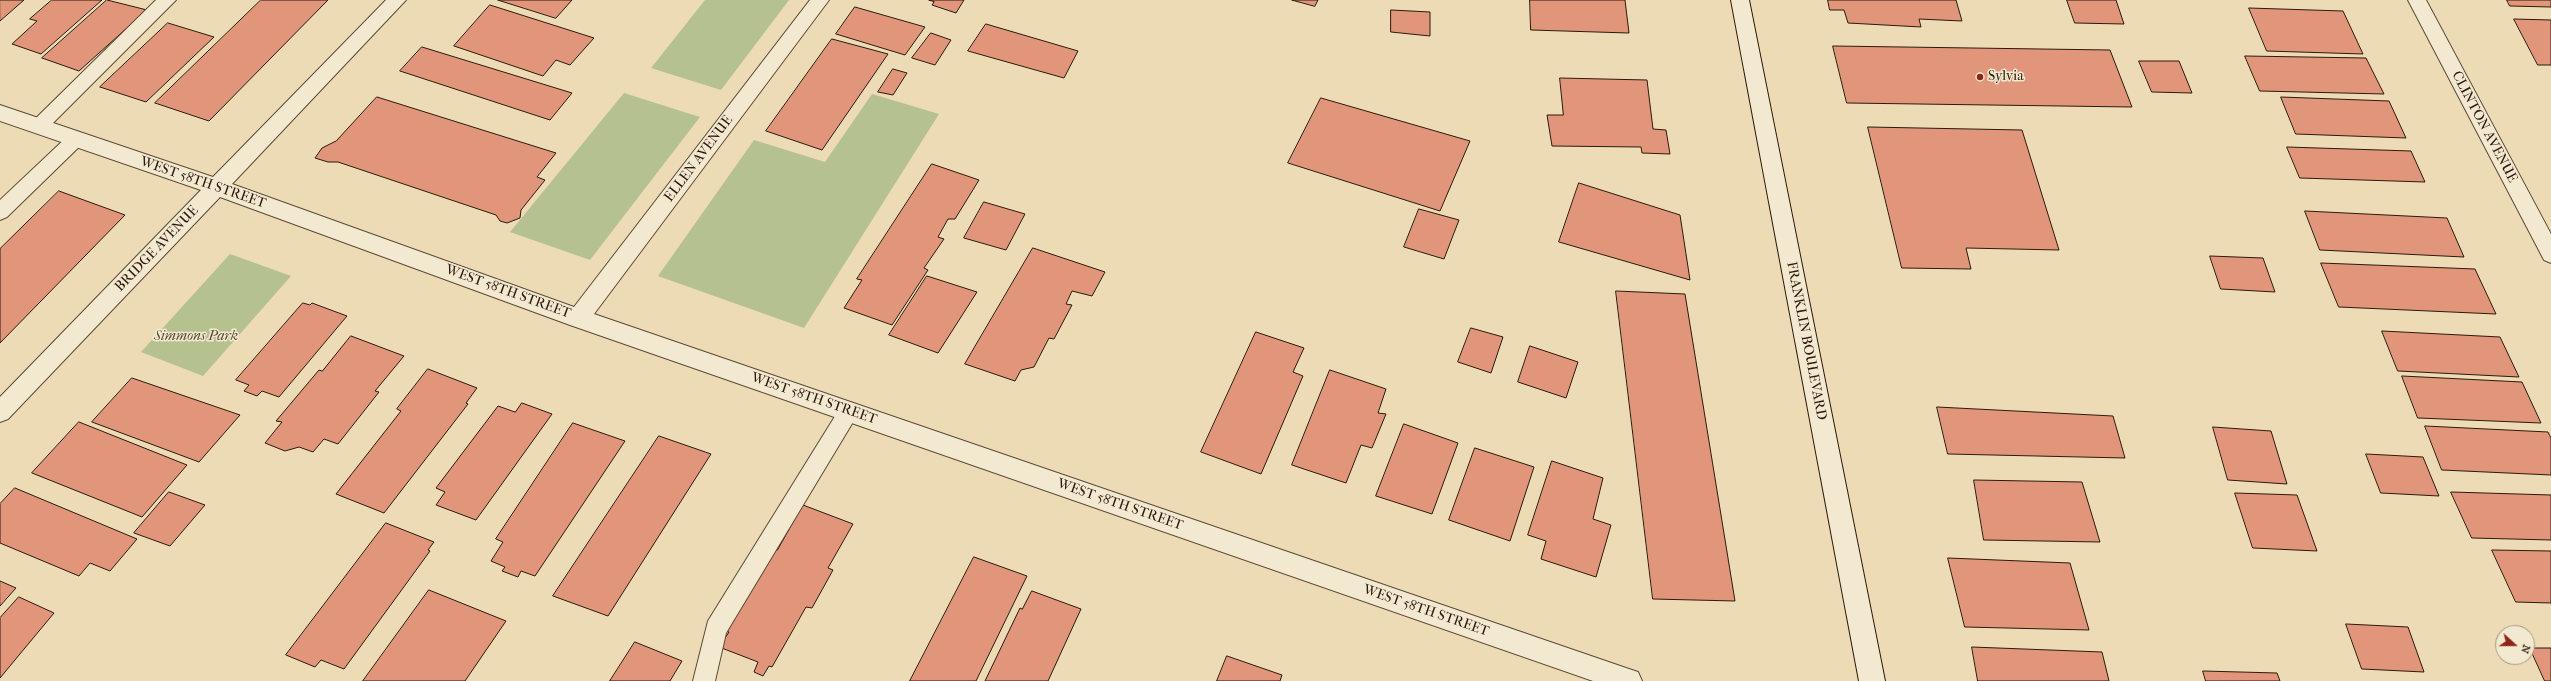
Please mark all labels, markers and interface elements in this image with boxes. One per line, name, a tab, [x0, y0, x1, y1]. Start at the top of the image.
street label: CLINTON AVENUE	[2448, 68, 2520, 186]
place label: Sylvia	[1988, 69, 2024, 85]
marker: Sylvia	[1975, 72, 1985, 82]
street label: ELLEN AVENUE	[661, 113, 737, 205]
street label: WEST 58TH STREET	[138, 154, 268, 212]
street label: BRIDGE AVENUE	[112, 203, 202, 295]
street label: FRANKLIN BOULEVARD	[1782, 260, 1830, 422]
street label: WEST 58TH STREET	[443, 262, 573, 322]
park label: Simmons Park	[154, 329, 238, 345]
street label: WEST 58TH STREET	[749, 370, 879, 428]
street label: WEST 58TH STREET	[1055, 476, 1185, 534]
street label: WEST 58TH STREET	[1361, 582, 1491, 640]
north arrow	[2495, 625, 2535, 665]
text: N	[2518, 643, 2533, 655]

